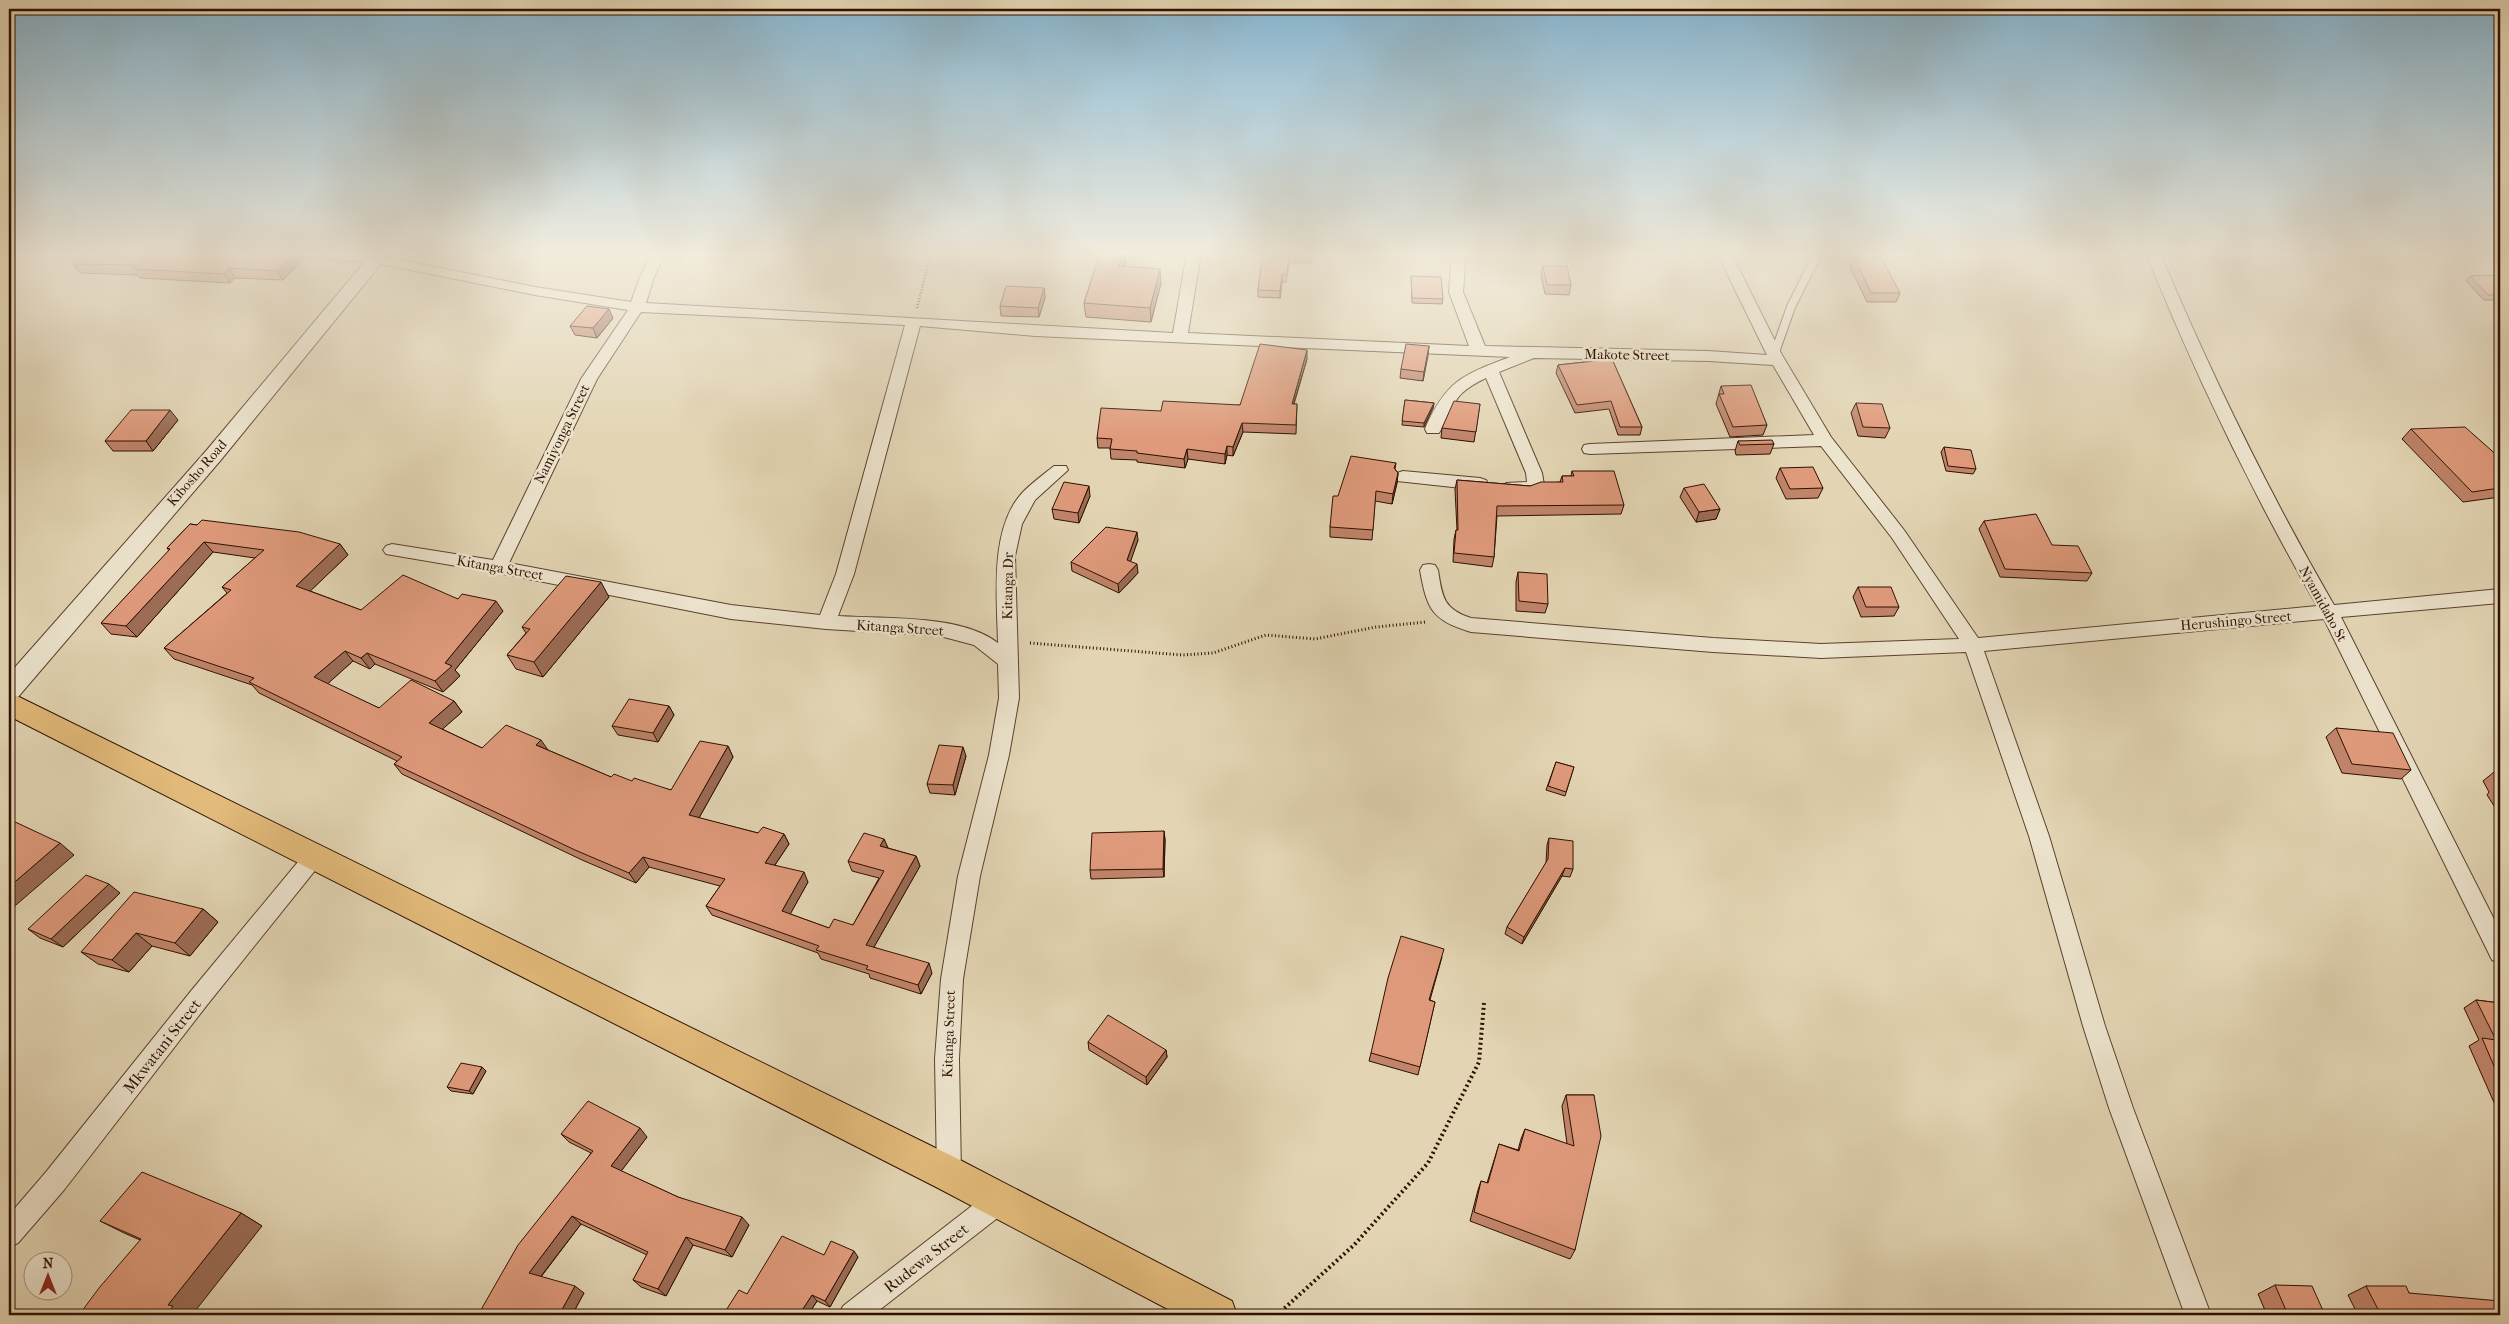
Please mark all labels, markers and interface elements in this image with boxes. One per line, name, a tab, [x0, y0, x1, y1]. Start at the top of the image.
street label: Makote Street	[1584, 346, 1670, 364]
street label: Namiyonga Street	[531, 381, 593, 487]
street label: Kibosho Road	[163, 436, 231, 510]
street label: Kitanga Street	[455, 552, 545, 584]
street label: Kitanga Dr	[999, 552, 1017, 620]
street label: Nyamidaho St	[2295, 563, 2351, 645]
street label: Herushingo Street	[2180, 608, 2292, 634]
street label: Kitanga Street	[856, 616, 944, 640]
street label: Kitanga Street	[939, 990, 959, 1078]
street label: Mkwatani Street	[119, 995, 205, 1097]
street label: Rudewa Street	[880, 1219, 972, 1297]
north arrow	[22, 1252, 72, 1302]
text: N	[43, 1255, 54, 1272]

